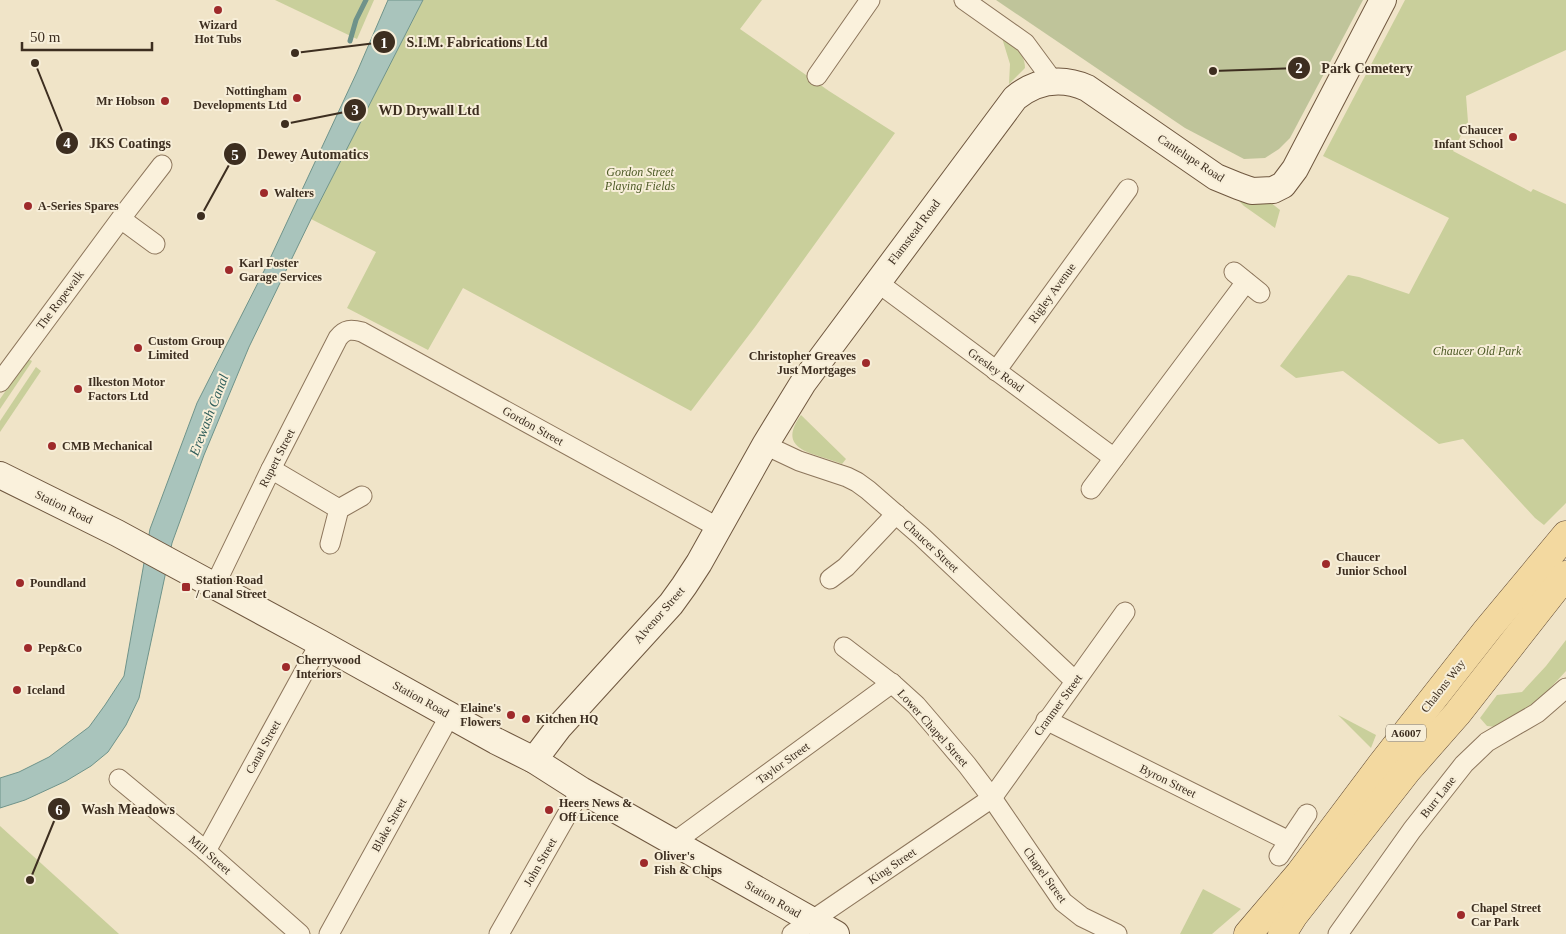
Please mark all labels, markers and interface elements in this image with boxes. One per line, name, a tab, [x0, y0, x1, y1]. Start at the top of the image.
marker: Wizard Hot Tubs	[212, 4, 224, 16]
place label: Wizard Hot Tubs	[194, 18, 242, 46]
scale bar	[22, 20, 152, 52]
callout: S.I.M. Fabrications Ltd	[372, 28, 558, 57]
text: 50 m	[30, 29, 61, 45]
text: 1	[380, 35, 388, 51]
text: S.I.M. Fabrications Ltd	[406, 35, 548, 50]
callout: Park Cemetery	[1286, 53, 1423, 82]
text: 2	[1295, 60, 1303, 76]
text: Park Cemetery	[1321, 61, 1413, 76]
place label: Nottingham Developments Ltd	[193, 84, 287, 112]
marker: Nottingham Developments Ltd	[291, 92, 303, 104]
place label: Mr Hobson	[96, 94, 155, 108]
marker: Mr Hobson	[159, 95, 171, 107]
callout: WD Drywall Ltd	[343, 95, 489, 124]
text: 3	[351, 102, 359, 118]
text: WD Drywall Ltd	[378, 103, 480, 118]
place label: Chaucer Infant School	[1434, 123, 1504, 151]
callout: JKS Coatings	[54, 128, 181, 157]
street label: Cantelupe Road	[1155, 131, 1227, 185]
marker: Chaucer Infant School	[1507, 131, 1519, 143]
text: 4	[63, 135, 71, 151]
text: JKS Coatings	[89, 136, 172, 151]
callout: Dewey Automatics	[223, 140, 379, 169]
text: 5	[231, 147, 239, 163]
text: Dewey Automatics	[258, 147, 369, 162]
park label: Gordon Street Playing Fields	[604, 165, 675, 193]
place label: Walters	[274, 186, 314, 200]
marker: Walters	[258, 187, 270, 199]
street label: Flamstead Road	[885, 197, 943, 267]
place label: A-Series Spares	[38, 199, 119, 213]
marker: A-Series Spares	[22, 200, 34, 212]
place label: Karl Foster Garage Services	[239, 256, 322, 284]
street label: Rigley Avenue	[1026, 260, 1078, 326]
marker: Karl Foster Garage Services	[223, 264, 235, 276]
street label: The Ropewalk	[33, 268, 87, 332]
place label: Custom Group Limited	[148, 334, 225, 362]
marker: Custom Group Limited	[132, 342, 144, 354]
park label: Chaucer Old Park	[1433, 344, 1522, 358]
street label: Gresley Road	[965, 345, 1027, 395]
place label: Christopher Greaves Just Mortgages	[749, 349, 856, 377]
marker: Christopher Greaves Just Mortgages	[860, 357, 872, 369]
water label: Erewash Canal	[186, 372, 231, 459]
place label: Ilkeston Motor Factors Ltd	[88, 375, 166, 403]
marker: Ilkeston Motor Factors Ltd	[72, 383, 84, 395]
street label: Gordon Street	[500, 403, 567, 449]
street label: Rupert Street	[256, 426, 298, 490]
place label: CMB Mechanical	[62, 439, 153, 453]
marker: CMB Mechanical	[46, 440, 58, 452]
street label: Station Road	[33, 487, 95, 527]
street label: Chaucer Street	[900, 517, 962, 576]
place label: Chaucer Junior School	[1336, 550, 1407, 578]
marker: Chaucer Junior School	[1320, 558, 1332, 570]
place label: Station Road / Canal Street	[195, 573, 266, 601]
place label: Poundland	[30, 576, 86, 590]
marker: Poundland	[14, 577, 26, 589]
marker: Station Road / Canal Street	[180, 581, 192, 593]
street label: Alvenor Street	[631, 583, 688, 646]
place label: Pep&Co	[38, 641, 82, 655]
marker: Pep&Co	[22, 642, 34, 654]
place label: Cherrywood Interiors	[296, 653, 361, 681]
street label: Chalons Way	[1418, 657, 1468, 715]
marker: Cherrywood Interiors	[280, 661, 292, 673]
street label: Cranmer Street	[1031, 671, 1085, 739]
street label: Station Road	[390, 678, 452, 720]
place label: Iceland	[27, 683, 65, 697]
marker: Iceland	[11, 684, 23, 696]
street label: Lower Chapel Street	[895, 686, 972, 770]
place label: Elaine's Flowers	[460, 701, 501, 729]
marker: Elaine's Flowers	[505, 709, 517, 721]
place label: Kitchen HQ	[536, 712, 598, 726]
marker: Kitchen HQ	[520, 713, 532, 725]
street label: Canal Street	[243, 717, 284, 776]
road number: A6007	[1386, 724, 1426, 741]
street label: Taylor Street	[754, 739, 813, 787]
street label: Byron Street	[1138, 761, 1199, 801]
street label: Burr Lane	[1417, 773, 1459, 821]
callout: Wash Meadows	[46, 795, 185, 824]
street label: Blake Street	[369, 795, 410, 854]
place label: Heers News & Off Licence	[559, 796, 632, 824]
text: 6	[55, 802, 63, 818]
text: Wash Meadows	[81, 802, 175, 817]
marker: Heers News & Off Licence	[543, 804, 555, 816]
street label: Mill Street	[186, 833, 235, 878]
street label: John Street	[521, 835, 560, 889]
street label: King Street	[865, 844, 919, 887]
street label: Chapel Street	[1020, 845, 1070, 906]
place label: Oliver's Fish & Chips	[654, 849, 722, 877]
marker: Oliver's Fish & Chips	[638, 857, 650, 869]
street label: Station Road	[743, 877, 803, 921]
place label: Chapel Street Car Park	[1471, 901, 1541, 929]
marker: Chapel Street Car Park	[1455, 909, 1467, 921]

